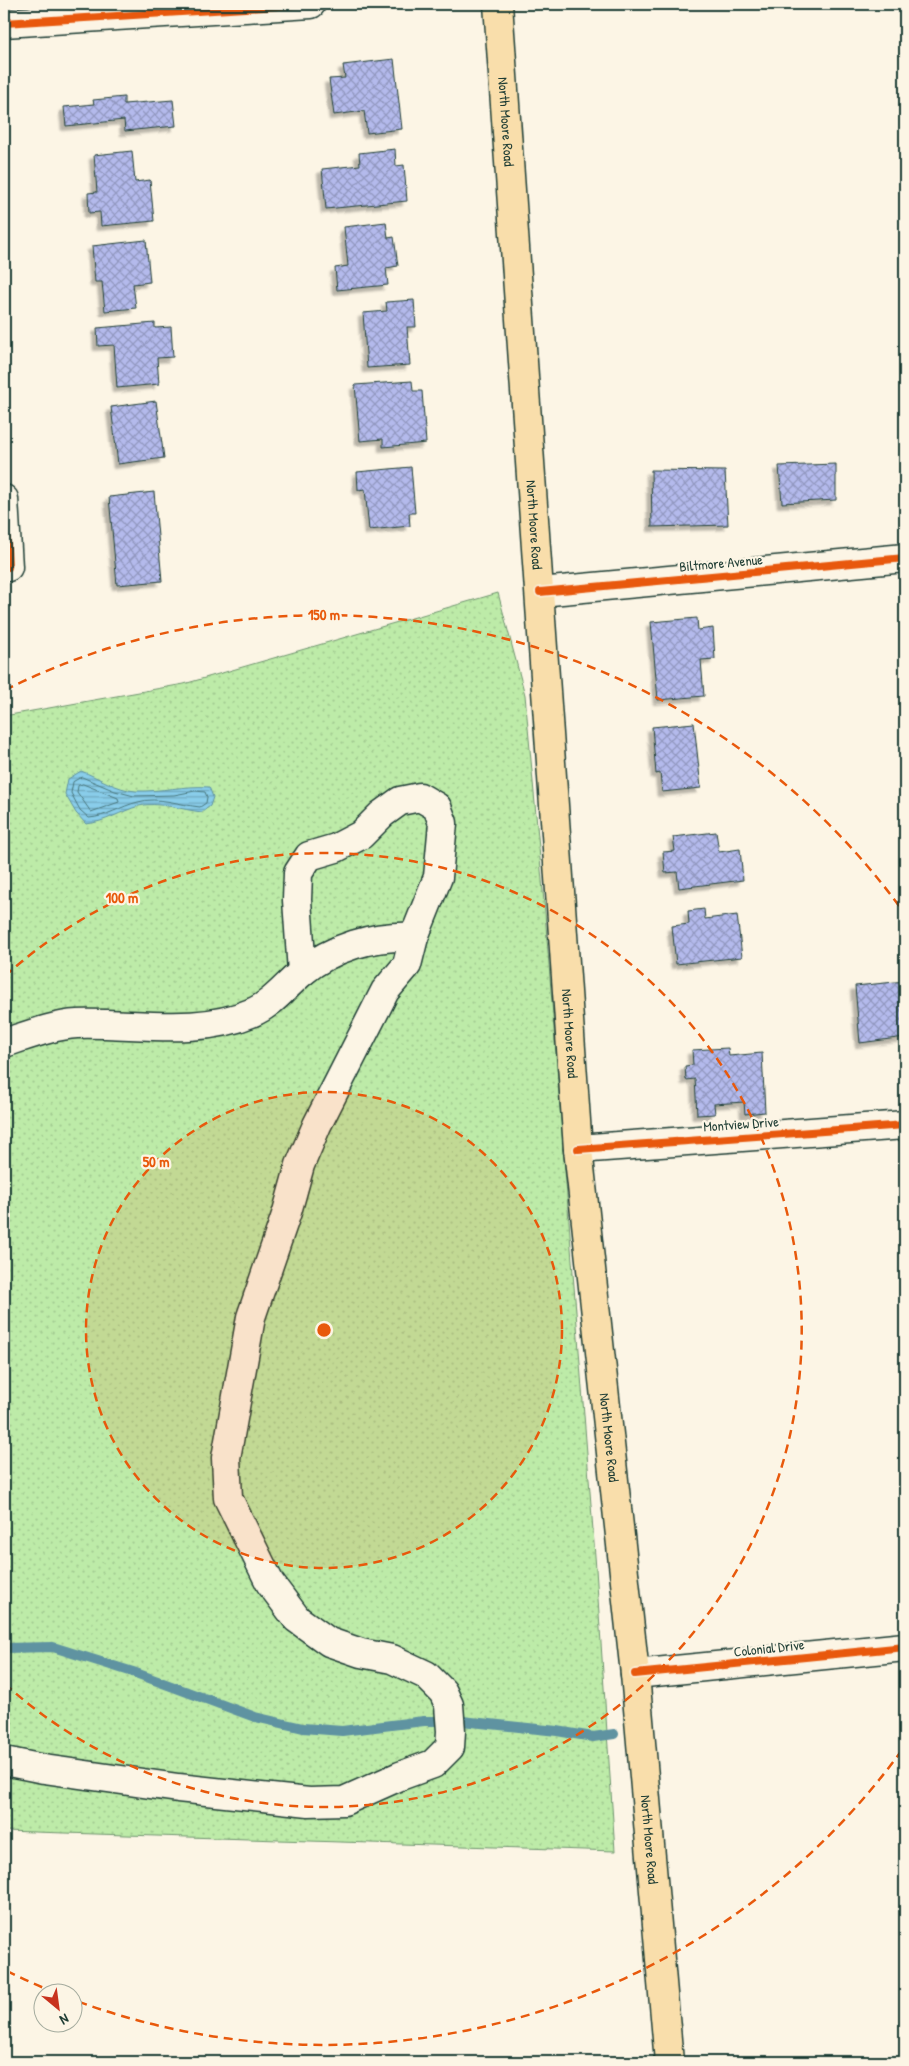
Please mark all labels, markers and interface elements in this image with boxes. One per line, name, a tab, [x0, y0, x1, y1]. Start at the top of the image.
street label: North Moore Road	[494, 76, 519, 167]
street label: North Moore Road	[522, 479, 548, 570]
street label: Biltmore Avenue	[678, 549, 764, 576]
text: 150 m	[308, 604, 340, 625]
text: 100 m	[106, 887, 138, 908]
street label: North Moore Road	[558, 988, 583, 1079]
street label: Montview Drive	[703, 1111, 780, 1136]
text: 50 m	[143, 1151, 169, 1172]
centre of rings	[315, 1321, 333, 1339]
street label: North Moore Road	[596, 1392, 624, 1483]
street label: Colonial Drive	[733, 1634, 806, 1661]
street label: North Moore Road	[637, 1794, 663, 1885]
north arrow	[32, 1984, 82, 2034]
text: N	[56, 2010, 72, 2030]

